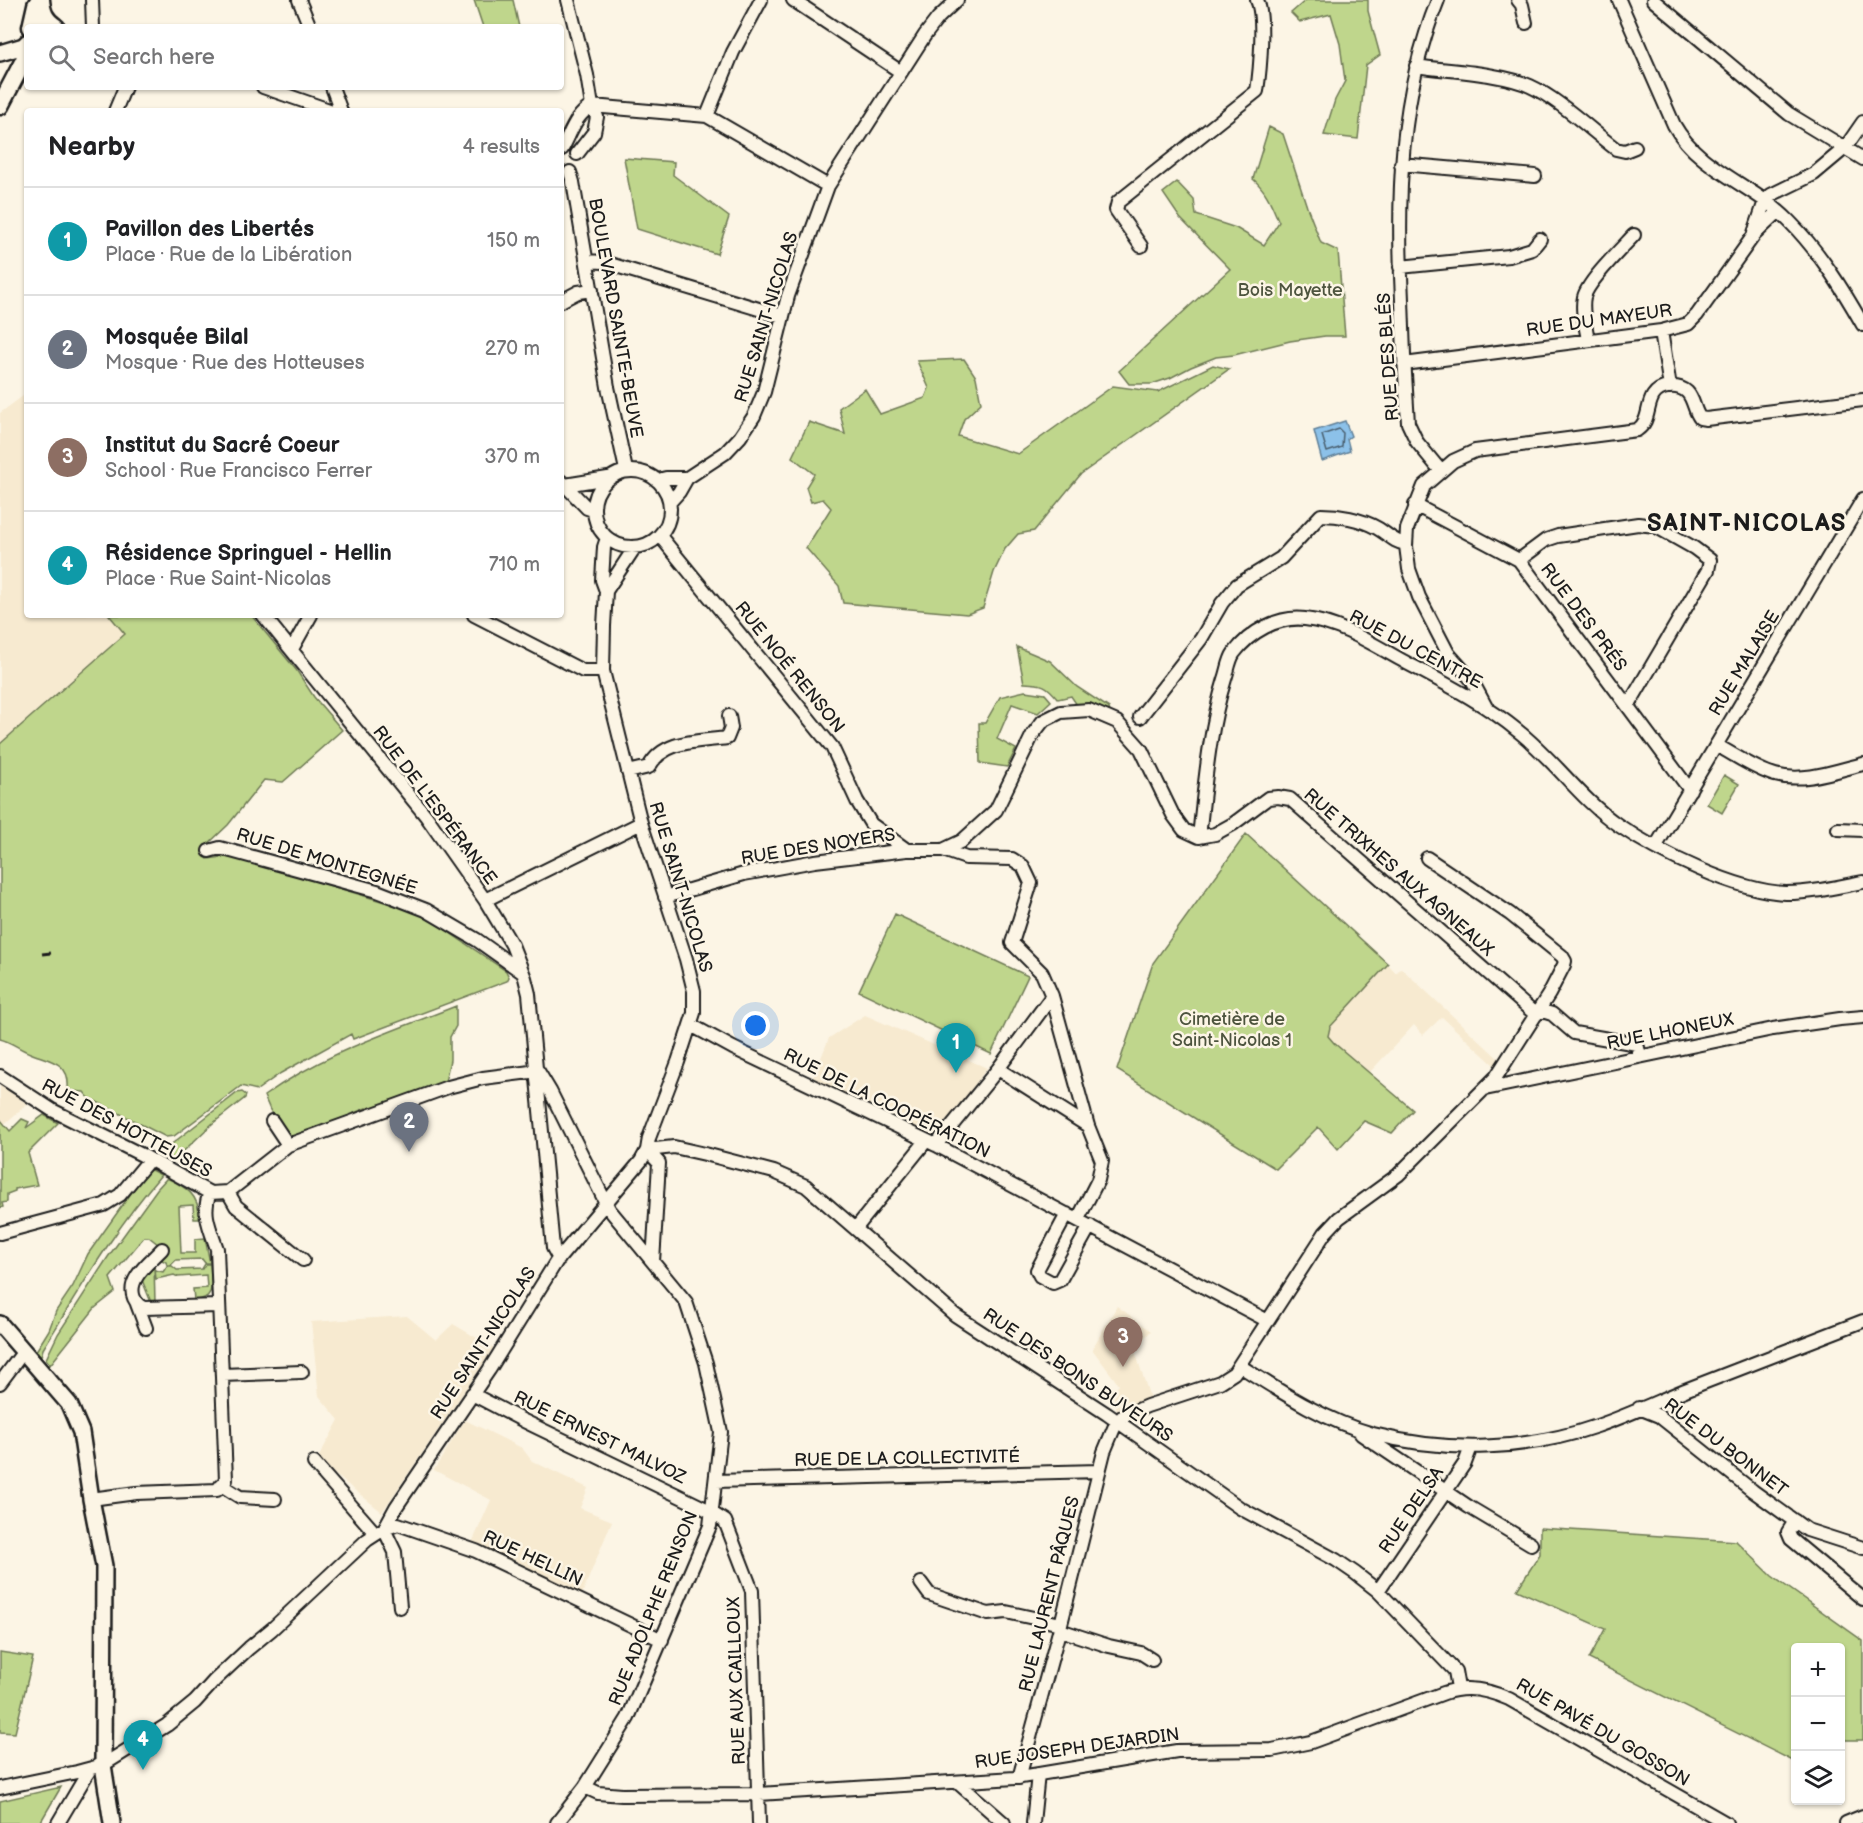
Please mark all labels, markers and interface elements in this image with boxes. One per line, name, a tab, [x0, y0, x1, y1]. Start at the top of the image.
search box	[24, 24, 564, 90]
icon: search	[45, 41, 78, 74]
text: Search here	[93, 44, 215, 71]
text: Nearby	[48, 132, 135, 163]
text: 4 results	[462, 135, 540, 159]
street label: BOULEVARD SAINTE-BEUVE	[584, 197, 647, 440]
text: Pavillon des Libertés	[105, 216, 314, 243]
text: 1	[63, 229, 72, 253]
text: 150 m	[487, 229, 540, 253]
street label: RUE SAINT-NICOLAS	[731, 229, 802, 405]
text: Place · Rue de la Libération	[105, 243, 352, 267]
park label: Bois Mayette	[1237, 280, 1343, 301]
street label: RUE DES BLÉS	[1372, 292, 1403, 422]
street label: RUE DU MAYEUR	[1525, 300, 1674, 341]
text: Mosquée Bilal	[105, 324, 249, 351]
text: 2	[62, 337, 73, 361]
text: 270 m	[485, 337, 540, 361]
text: Mosque · Rue des Hotteuses	[105, 351, 365, 375]
text: Institut du Sacré Coeur	[105, 432, 340, 459]
text: 3	[62, 445, 73, 469]
text: 370 m	[484, 445, 540, 469]
text: School · Rue Francisco Ferrer	[105, 459, 372, 483]
district label: SAINT-NICOLAS	[1647, 509, 1847, 538]
text: Résidence Springuel - Hellin	[105, 540, 392, 567]
text: 4	[62, 553, 73, 577]
text: 710 m	[489, 553, 540, 577]
street label: RUE DES PRÉS	[1536, 558, 1633, 676]
text: Place · Rue Saint-Nicolas	[105, 567, 331, 591]
street label: RUE NOÉ RENSON	[730, 596, 850, 737]
street label: RUE DU CENTRE	[1346, 606, 1486, 693]
street label: RUE MALAISE	[1705, 607, 1784, 720]
street label: RUE DE L'ESPÉRANCE	[368, 721, 503, 889]
street label: RUE TRIXHES AUX AGNEAUX	[1300, 784, 1498, 961]
street label: RUE SAINT-NICOLAS	[645, 799, 716, 975]
street label: RUE DE MONTEGNÉE	[234, 822, 421, 899]
street label: RUE DES NOYERS	[739, 824, 897, 869]
park label: Cimetière de Saint-Nicolas 1	[1172, 1009, 1292, 1051]
street label: RUE LHONEUX	[1605, 1009, 1736, 1054]
your location	[741, 1011, 770, 1040]
pin: 1	[936, 1024, 976, 1073]
street label: RUE DE LA COOPÉRATION	[780, 1042, 994, 1163]
street label: RUE DES HOTTEUSES	[38, 1075, 216, 1182]
pin: 2	[390, 1102, 428, 1152]
street label: RUE SAINT-NICOLAS	[426, 1263, 541, 1423]
street label: RUE DES BONS BUVEURS	[979, 1304, 1177, 1447]
pin: 3	[1104, 1318, 1142, 1367]
street label: RUE ERNEST MALVOZ	[510, 1387, 689, 1488]
street label: RUE DU BONNET	[1660, 1394, 1792, 1501]
street label: RUE DE LA COLLECTIVITÉ	[794, 1444, 1020, 1471]
street label: RUE DELSA	[1375, 1463, 1448, 1558]
street label: RUE LAURENT PÂQUES	[1013, 1493, 1084, 1694]
street label: RUE ADOLPHE RENSON	[605, 1508, 702, 1709]
street label: RUE HELLIN	[480, 1526, 586, 1591]
street label: RUE AUX CAILLOUX	[723, 1596, 750, 1765]
map controls	[1791, 1643, 1845, 1805]
button: +	[1791, 1643, 1845, 1697]
street label: RUE PAVÉ DU GOSSON	[1512, 1672, 1694, 1791]
button: −	[1791, 1697, 1845, 1751]
pin: 4	[124, 1720, 162, 1770]
street label: RUE JOSEPH DEJARDIN	[973, 1724, 1181, 1773]
button: layers	[1791, 1751, 1845, 1805]

